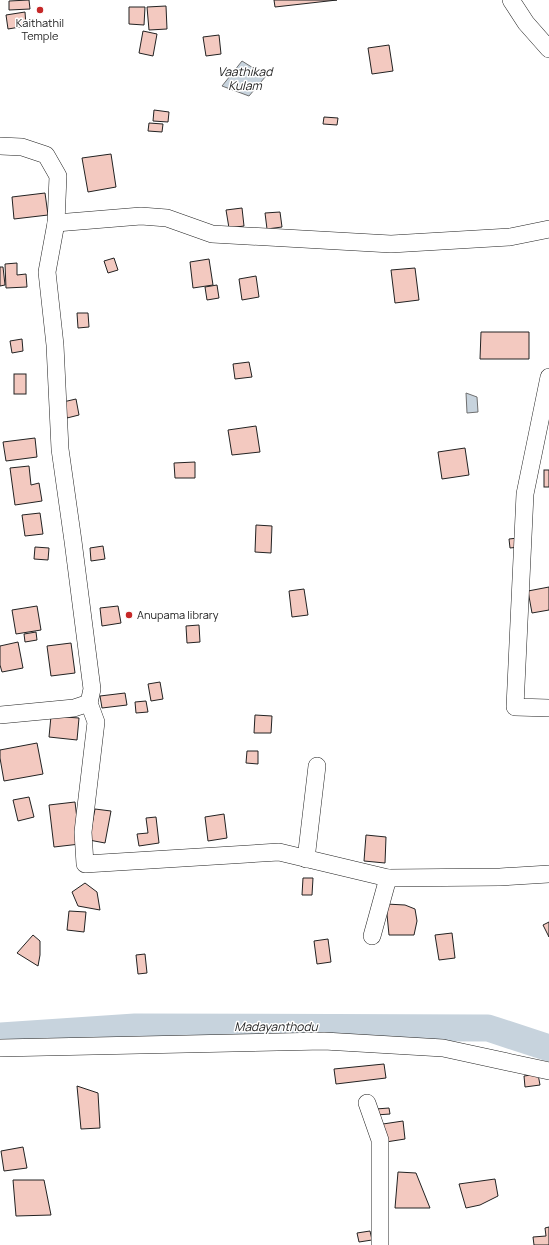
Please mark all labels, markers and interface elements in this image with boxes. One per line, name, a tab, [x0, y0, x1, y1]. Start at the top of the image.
marker: Kaithathil Temple	[35, 5, 45, 15]
place label: Kaithathil Temple	[16, 15, 64, 43]
water label: Vaathikad Kulam	[218, 63, 274, 94]
place label: Anupama library	[137, 607, 219, 622]
marker: Anupama library	[124, 610, 134, 620]
water label: Madayanthodu	[234, 1018, 319, 1035]

